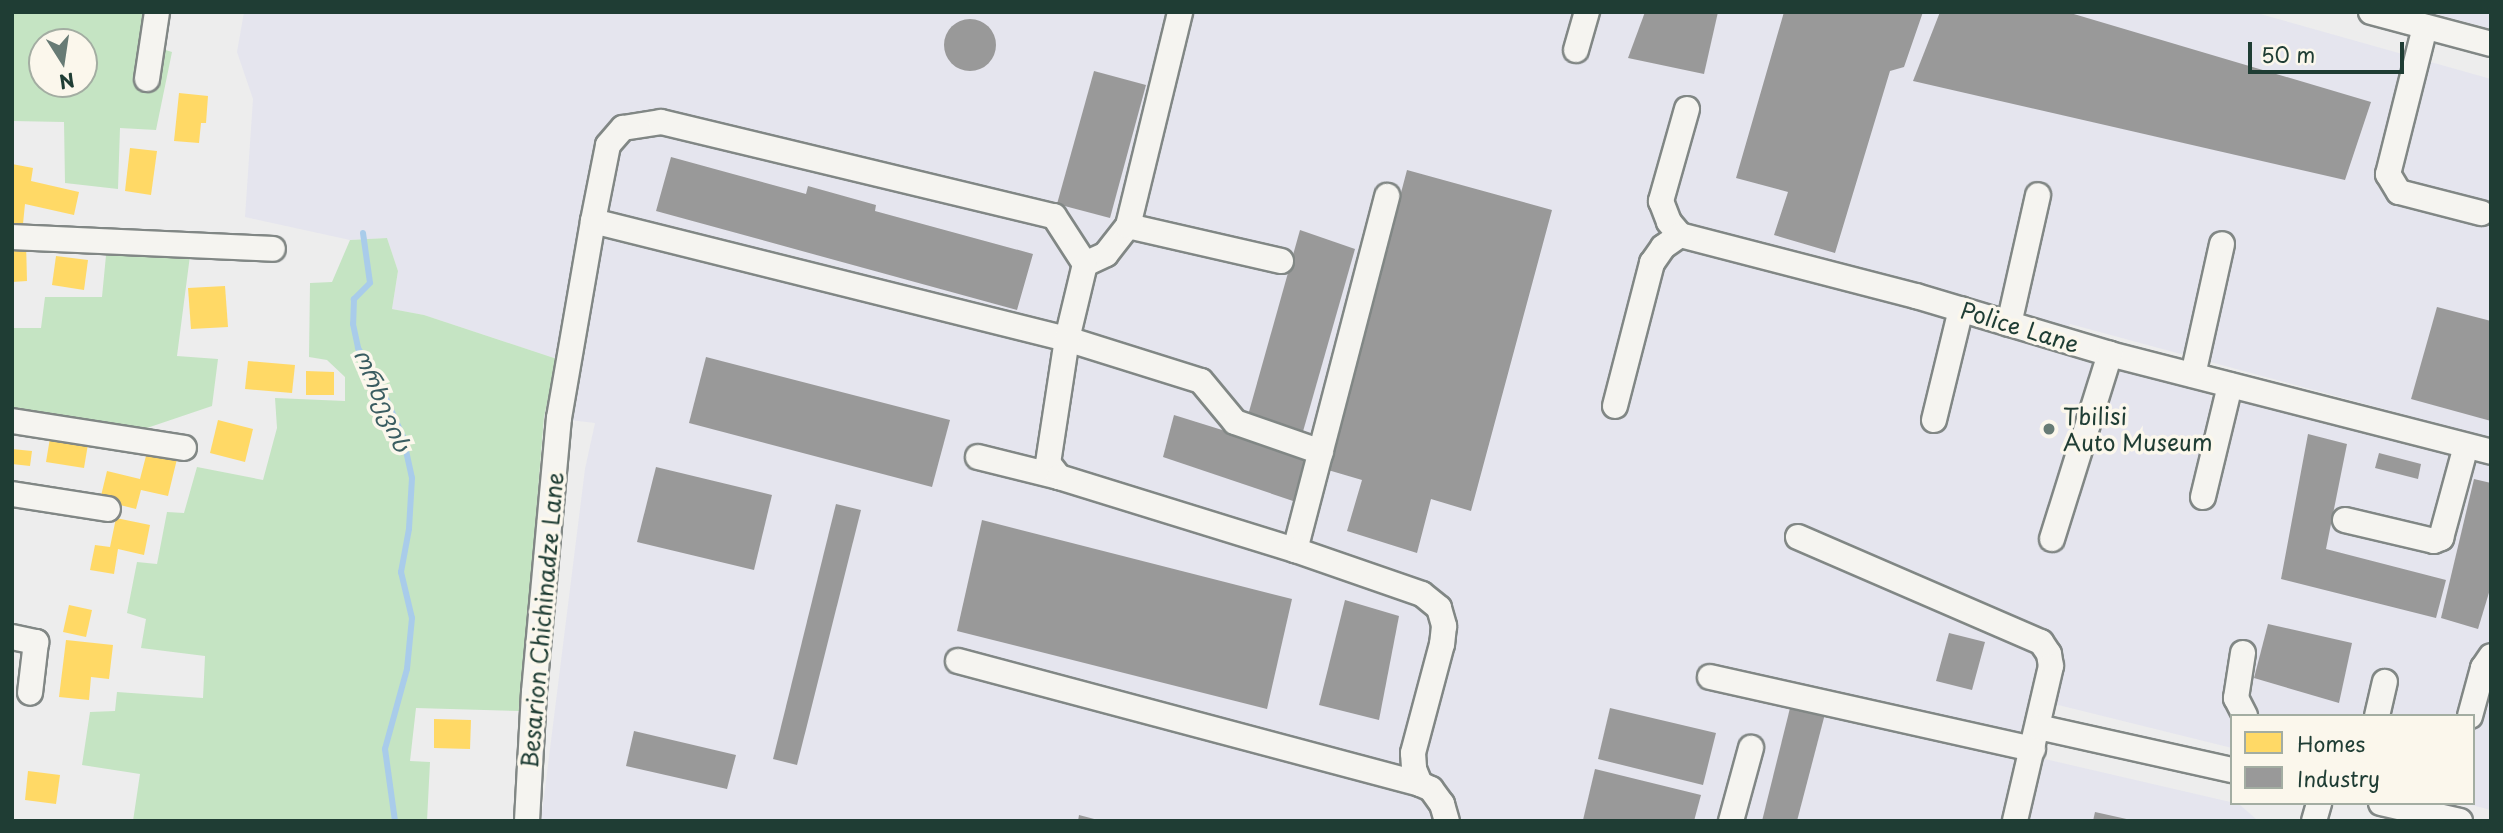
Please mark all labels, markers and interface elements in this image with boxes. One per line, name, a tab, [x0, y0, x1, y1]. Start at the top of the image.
north arrow	[28, 28, 98, 98]
scale bar	[2251, 28, 2407, 72]
text: 50 m	[2261, 38, 2315, 70]
text: N	[57, 66, 77, 97]
street label: Police Lane	[1957, 296, 2083, 358]
water label: ორხევის	[348, 344, 418, 456]
place label: Tbilisi Auto Museum	[2063, 402, 2214, 456]
marker: Tbilisi Auto Museum	[2041, 421, 2057, 437]
street label: Besarion Chichinadze Lane	[515, 470, 569, 770]
legend	[2230, 714, 2475, 805]
text: Homes	[2297, 727, 2365, 759]
text: Industry	[2297, 762, 2380, 794]

